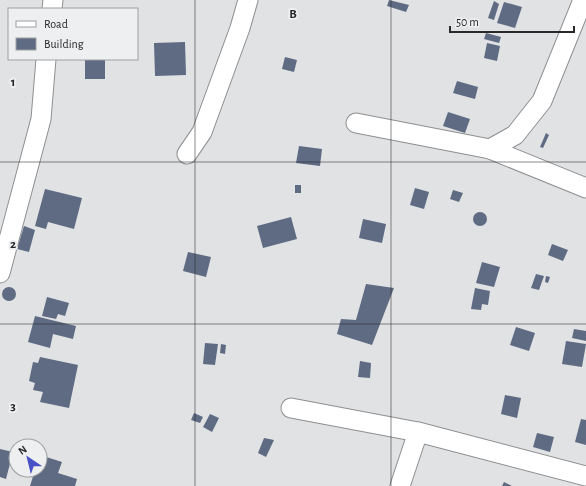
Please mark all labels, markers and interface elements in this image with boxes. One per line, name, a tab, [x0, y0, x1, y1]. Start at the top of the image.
legend	[8, 8, 138, 60]
text: B	[289, 8, 297, 21]
scale bar	[450, 8, 574, 34]
text: 50 m	[456, 16, 479, 28]
text: Road	[44, 18, 68, 30]
text: Building	[44, 38, 84, 50]
text: 1	[11, 76, 15, 89]
text: 2	[10, 238, 16, 251]
text: 3	[10, 400, 16, 413]
north arrow	[8, 438, 48, 478]
text: N	[16, 444, 29, 457]

